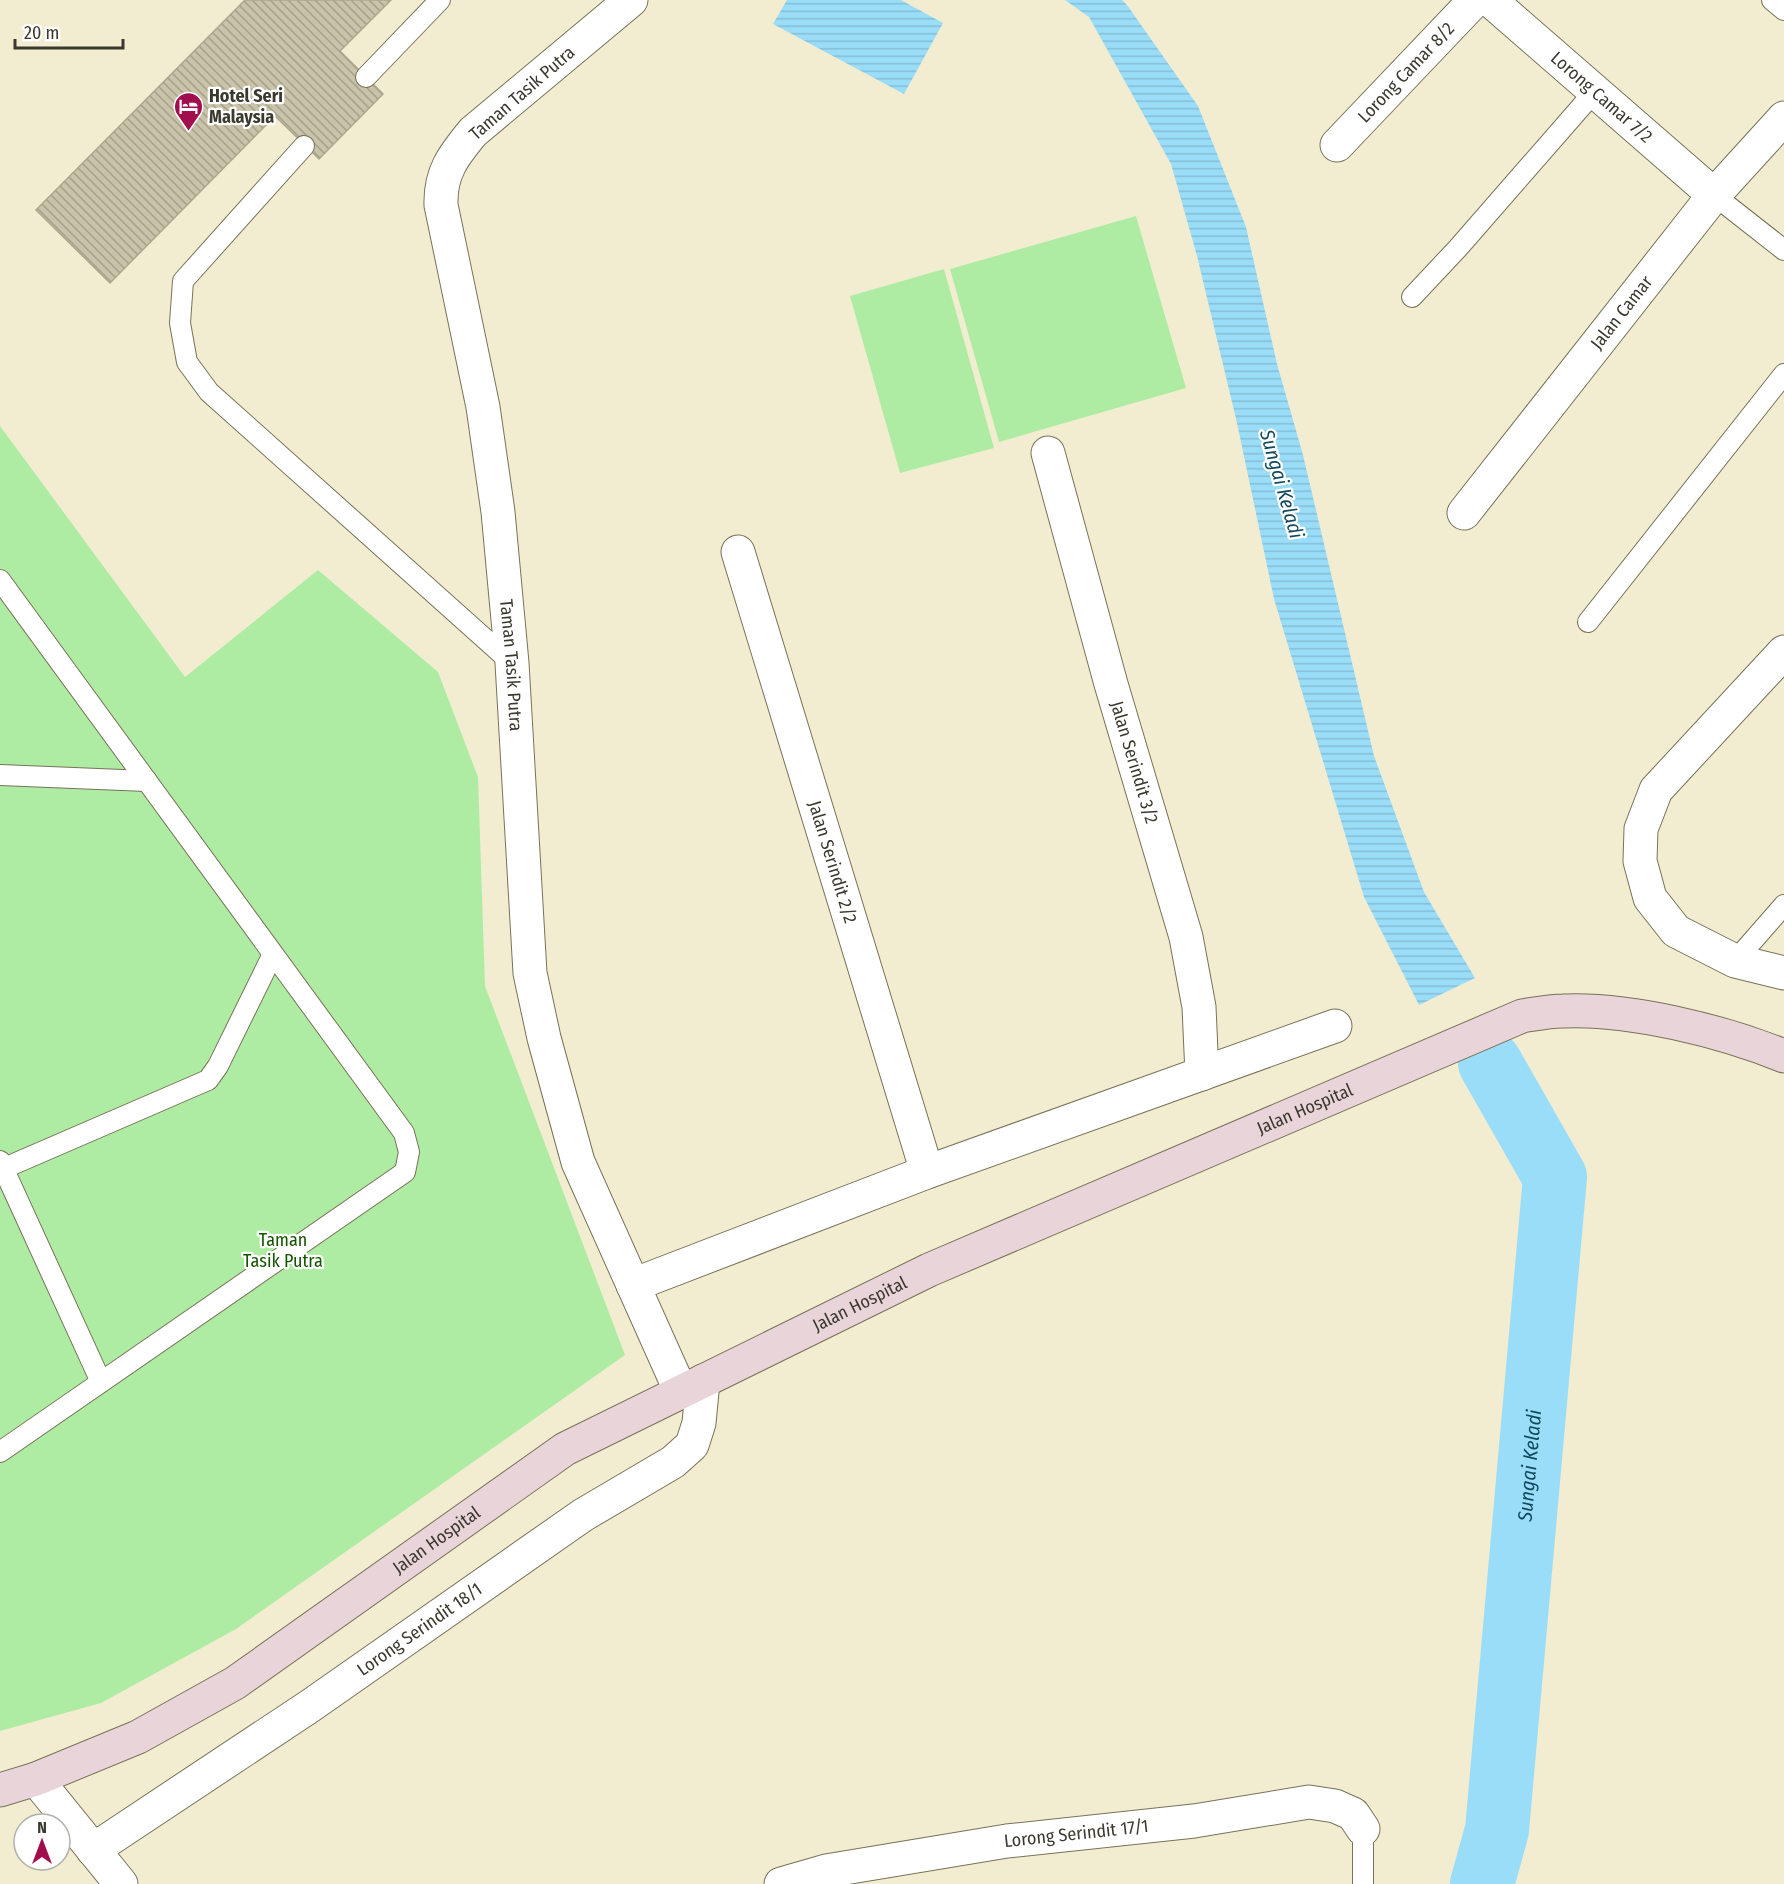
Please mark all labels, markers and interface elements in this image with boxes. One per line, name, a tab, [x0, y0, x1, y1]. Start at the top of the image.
scale bar	[15, 12, 123, 50]
street label: Lorong Camar 8/2	[1353, 18, 1459, 127]
text: 20 m	[24, 22, 59, 44]
street label: Taman Tasik Putra	[465, 41, 579, 145]
street label: Lorong Camar 7/2	[1546, 47, 1657, 147]
place label: Hotel Seri Malaysia	[209, 85, 283, 128]
hotel icon: Hotel Seri Malaysia	[172, 90, 204, 132]
street label: Jalan Camar	[1586, 271, 1658, 354]
water label: Sungai Keladi	[1255, 426, 1309, 541]
street label: Taman Tasik Putra	[495, 598, 527, 732]
street label: Jalan Serindit 3/2	[1106, 698, 1163, 826]
street label: Jalan Serindit 2/2	[803, 798, 862, 926]
street label: Jalan Hospital	[1254, 1079, 1356, 1139]
park label: Taman Tasik Putra	[243, 1229, 323, 1272]
street label: Jalan Hospital	[809, 1272, 911, 1336]
water label: Sungai Keladi	[1512, 1409, 1546, 1523]
street label: Jalan Hospital	[388, 1501, 485, 1579]
street label: Lorong Serindit 18/1	[353, 1578, 486, 1681]
north arrow	[12, 1812, 72, 1872]
street label: Lorong Serindit 17/1	[1003, 1815, 1150, 1852]
text: N	[37, 1818, 47, 1837]

